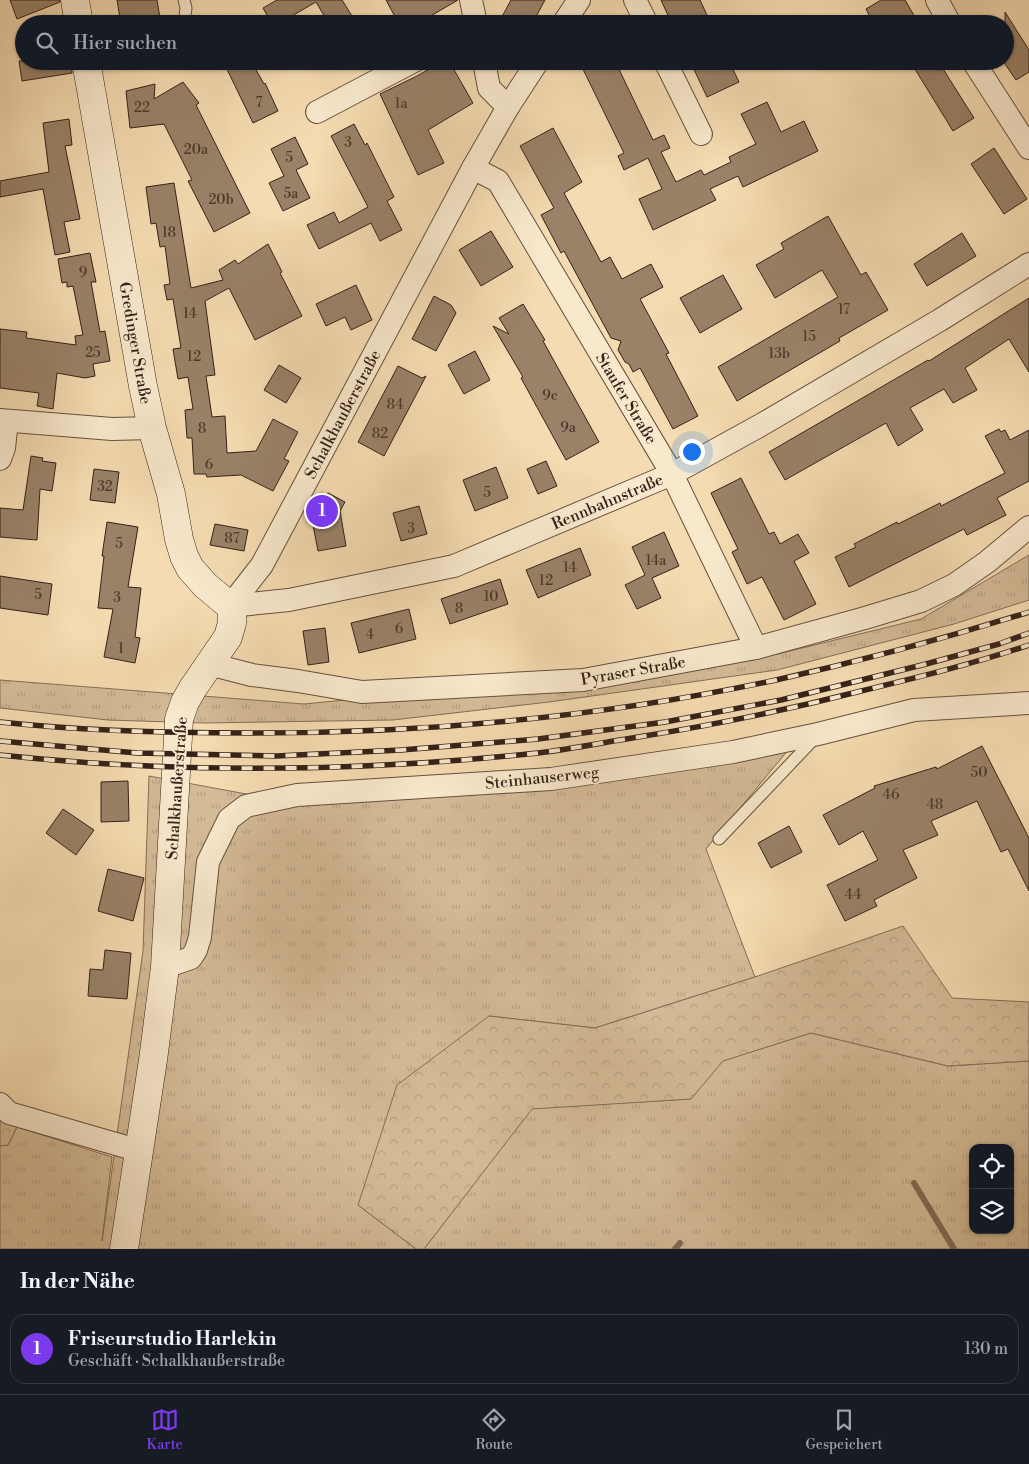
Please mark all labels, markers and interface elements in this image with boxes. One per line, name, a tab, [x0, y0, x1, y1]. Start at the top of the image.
search box	[15, 15, 1014, 70]
icon: search	[33, 29, 61, 57]
text: Hier suchen	[73, 31, 177, 55]
house number: 7	[255, 94, 263, 112]
house number: 1a	[394, 95, 408, 113]
house number: 22	[134, 99, 150, 117]
house number: 3	[344, 134, 352, 152]
house number: 20a	[184, 141, 209, 159]
house number: 5	[285, 149, 293, 167]
house number: 5a	[284, 185, 299, 203]
house number: 20b	[208, 191, 234, 209]
house number: 18	[162, 224, 176, 242]
house number: 9	[79, 264, 87, 282]
street label: Gredinger Straße	[114, 280, 156, 406]
house number: 17	[838, 301, 850, 319]
house number: 14	[183, 305, 197, 323]
house number: 15	[802, 328, 816, 346]
house number: 25	[85, 344, 101, 362]
house number: 13b	[768, 345, 790, 363]
street label: Schalkhaußerstraße	[300, 346, 385, 482]
house number: 12	[187, 348, 201, 366]
street label: Staufer Straße	[591, 349, 661, 448]
house number: 9c	[542, 387, 558, 405]
house number: 84	[386, 396, 404, 414]
house number: 9a	[560, 419, 577, 437]
house number: 8	[198, 420, 206, 438]
house number: 82	[372, 425, 388, 443]
your location	[679, 439, 705, 465]
house number: 6	[205, 456, 214, 474]
street label: Rennbahnstraße	[549, 469, 666, 534]
house number: 32	[97, 478, 113, 496]
house number: 5	[483, 484, 491, 502]
pin: 1	[306, 492, 338, 530]
house number: 3	[407, 520, 415, 538]
house number: 87	[224, 530, 240, 548]
house number: 5	[115, 535, 123, 553]
house number: 14a	[646, 552, 667, 570]
house number: 14	[563, 559, 577, 577]
house number: 12	[539, 572, 553, 590]
house number: 5	[34, 586, 42, 604]
house number: 10	[484, 588, 498, 606]
house number: 3	[113, 589, 121, 607]
house number: 8	[455, 600, 463, 618]
house number: 6	[395, 620, 404, 638]
house number: 4	[366, 626, 374, 644]
house number: 1	[118, 640, 124, 658]
street label: Pyraser Straße	[579, 652, 687, 690]
street label: Schalkhaußerstraße	[162, 716, 192, 860]
street label: Steinhauserweg	[484, 762, 601, 794]
house number: 50	[971, 764, 988, 782]
house number: 46	[883, 786, 900, 804]
house number: 48	[927, 796, 943, 814]
house number: 44	[845, 886, 861, 904]
map controls	[969, 1144, 1014, 1234]
button: locate	[969, 1144, 1014, 1189]
button: layers	[969, 1189, 1014, 1234]
text: In der Nähe	[20, 1269, 135, 1295]
text: Friseurstudio Harlekin	[68, 1327, 276, 1351]
text: 1	[33, 1339, 41, 1359]
text: 130 m	[964, 1339, 1008, 1359]
text: Geschäft · Schalkhaußerstraße	[68, 1351, 285, 1371]
tab: Karte	[146, 1406, 183, 1454]
tab: Route	[475, 1406, 513, 1454]
tab: Gespeichert	[806, 1406, 883, 1454]

